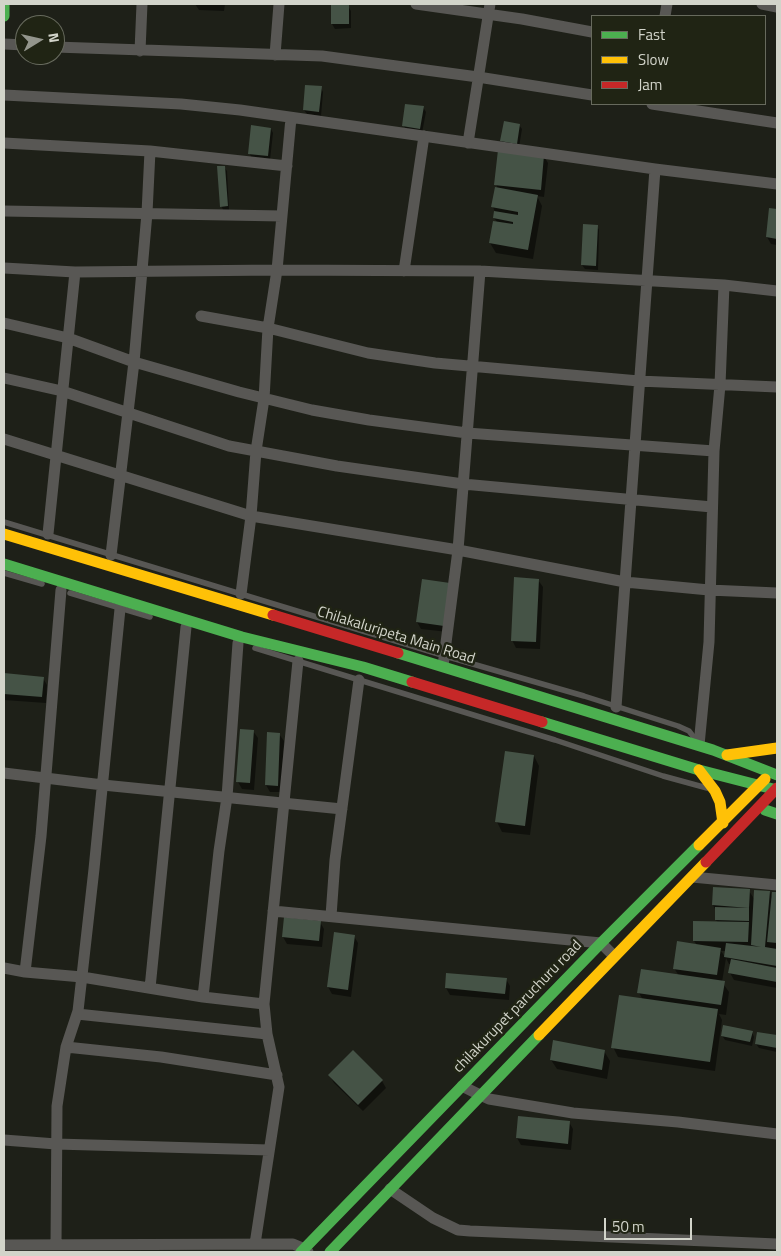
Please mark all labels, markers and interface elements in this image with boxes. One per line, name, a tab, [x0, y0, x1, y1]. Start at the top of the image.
north arrow	[15, 15, 65, 65]
legend	[591, 15, 766, 105]
text: Fast	[638, 23, 665, 46]
text: N	[43, 31, 65, 44]
text: Slow	[638, 48, 669, 71]
text: Jam	[638, 73, 662, 96]
street label: Chilakaluripeta Main Road	[315, 603, 477, 669]
street label: chilakurupet paruchuru road	[450, 937, 586, 1077]
scale bar	[606, 1208, 694, 1240]
text: 50 m	[612, 1215, 645, 1238]

